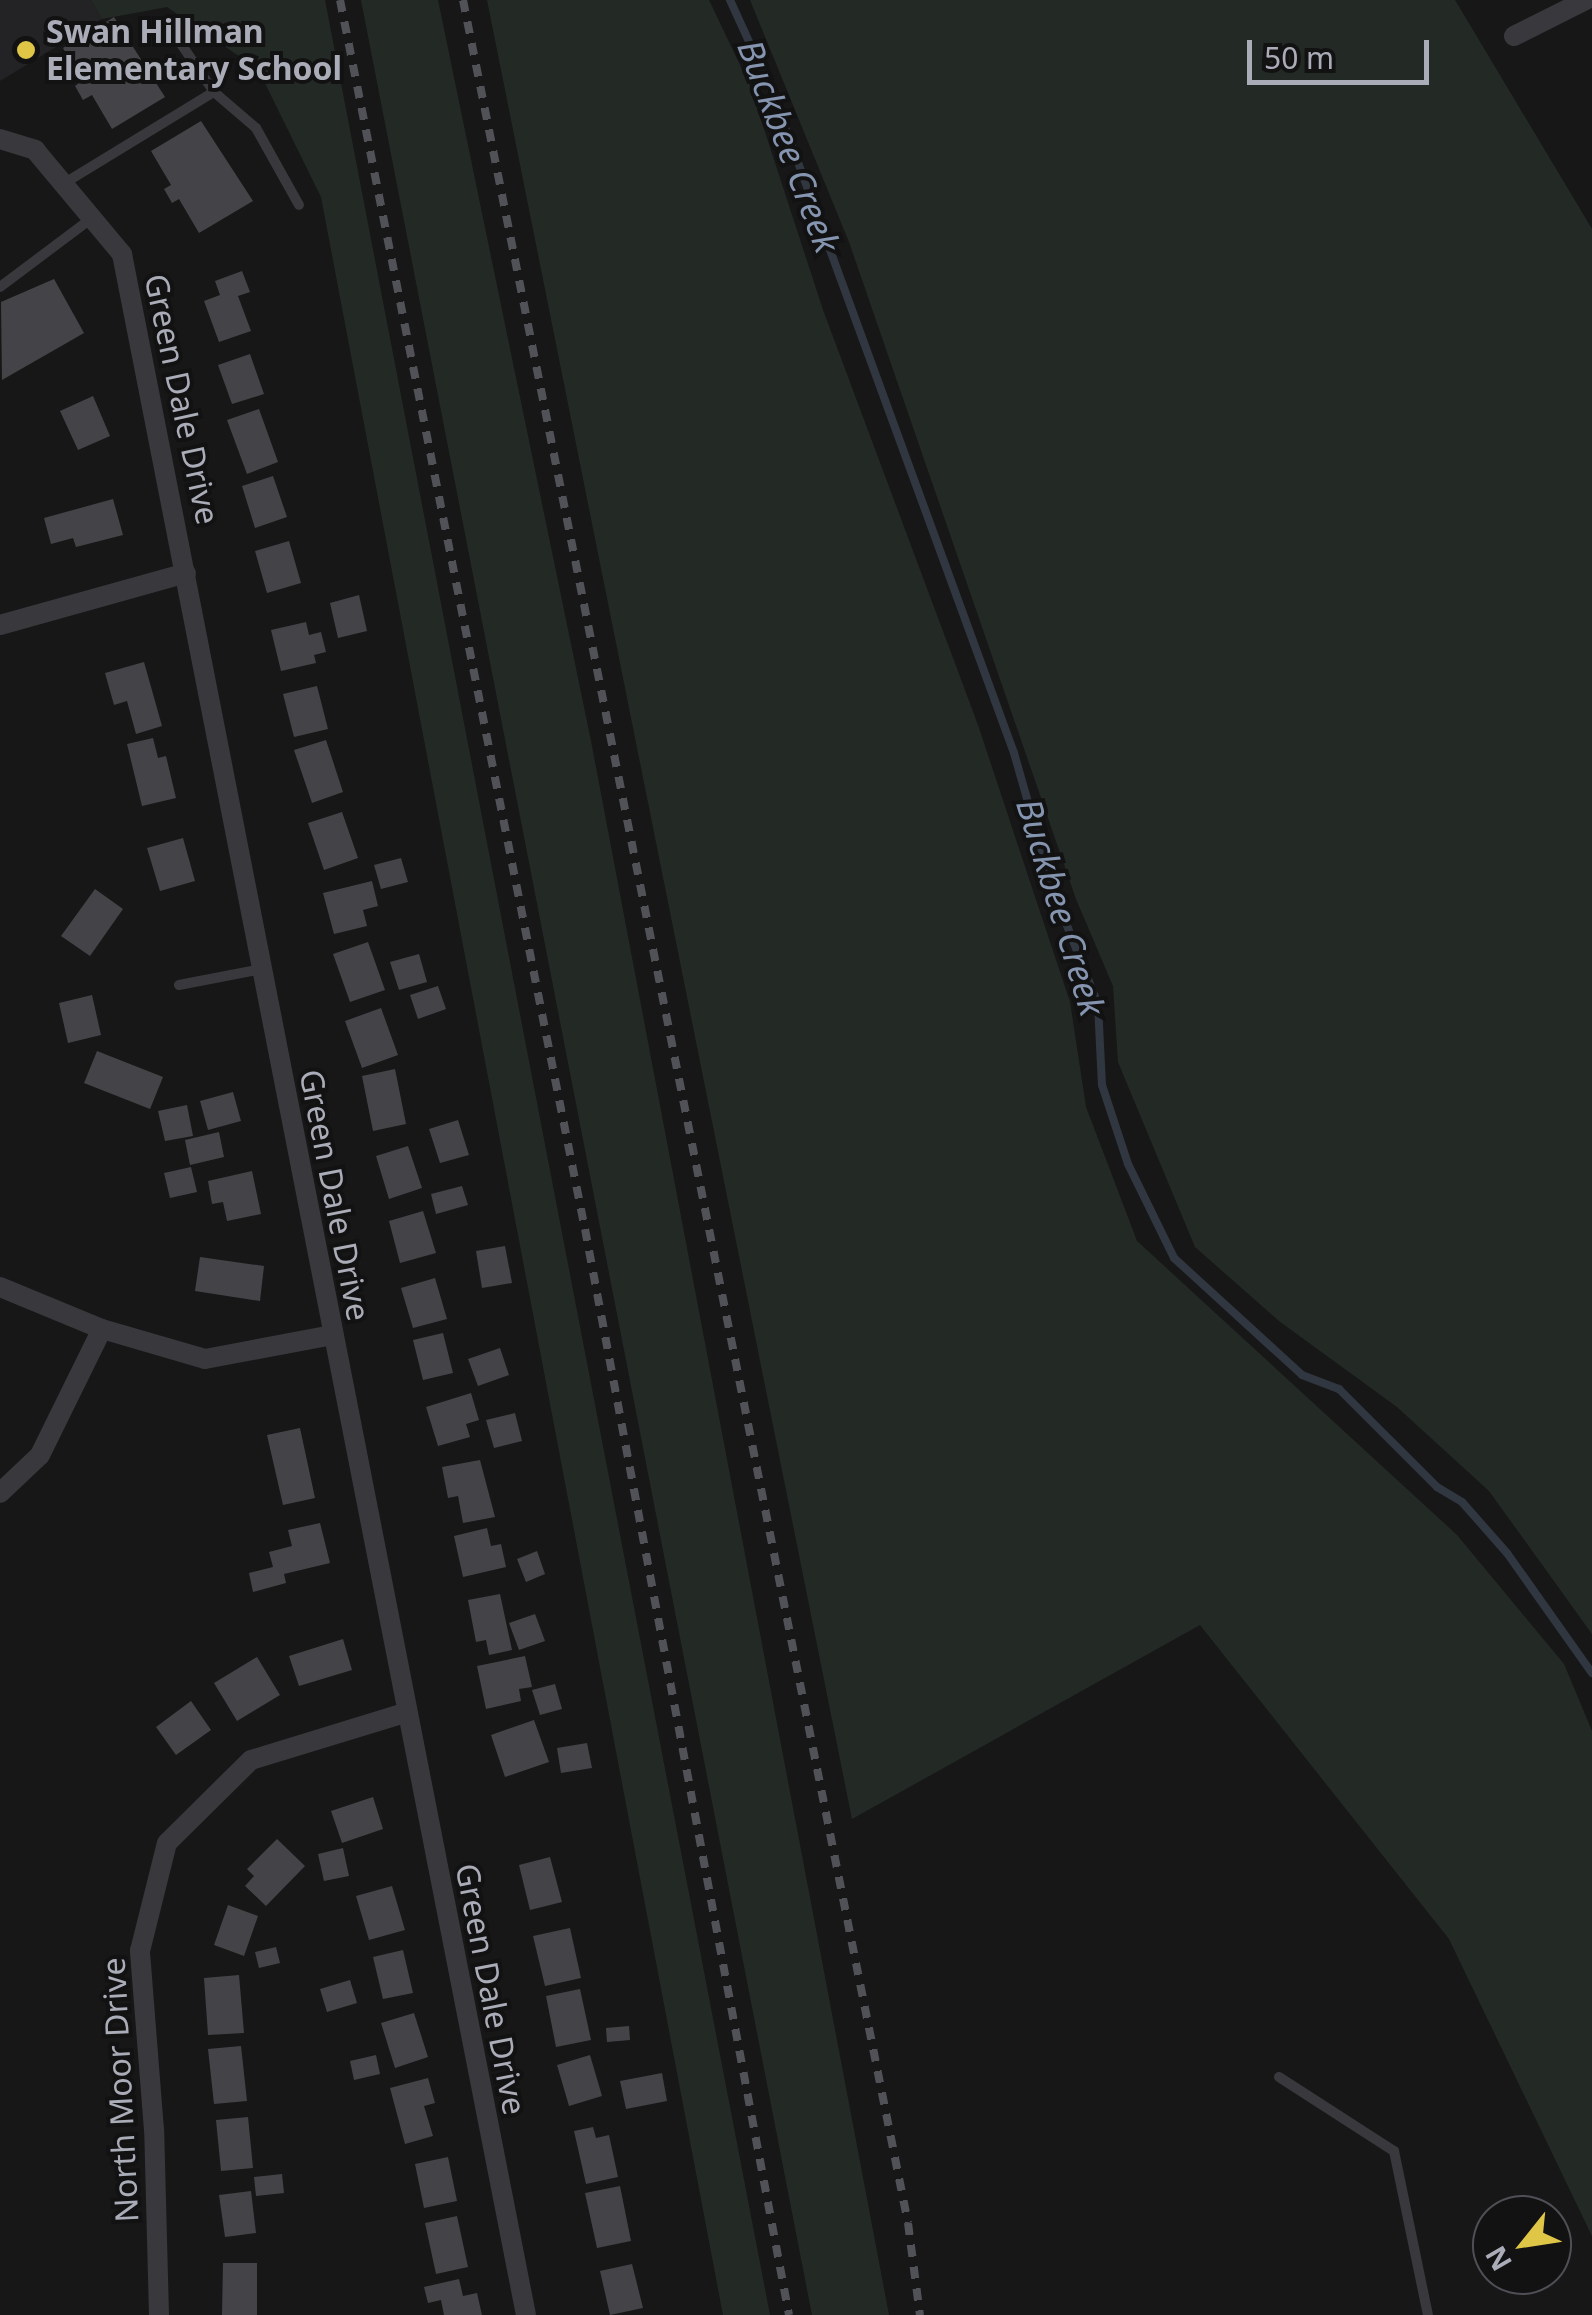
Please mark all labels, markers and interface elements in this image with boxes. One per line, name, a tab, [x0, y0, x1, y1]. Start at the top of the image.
place label: Swan Hillman Elementary School	[46, 13, 342, 88]
scale bar	[1252, 20, 1434, 82]
water label: Buckbee Creek	[729, 34, 849, 258]
text: 50 m	[1264, 37, 1334, 78]
marker: Swan Hillman Elementary School	[15, 39, 37, 61]
street label: Green Dale Drive	[137, 270, 227, 528]
water label: Buckbee Creek	[1008, 793, 1114, 1021]
street label: Green Dale Drive	[292, 1066, 378, 1324]
street label: Green Dale Drive	[448, 1860, 534, 2118]
street label: North Moor Drive	[94, 1957, 146, 2223]
north arrow	[1472, 2195, 1572, 2295]
text: N	[1476, 2240, 1520, 2278]

